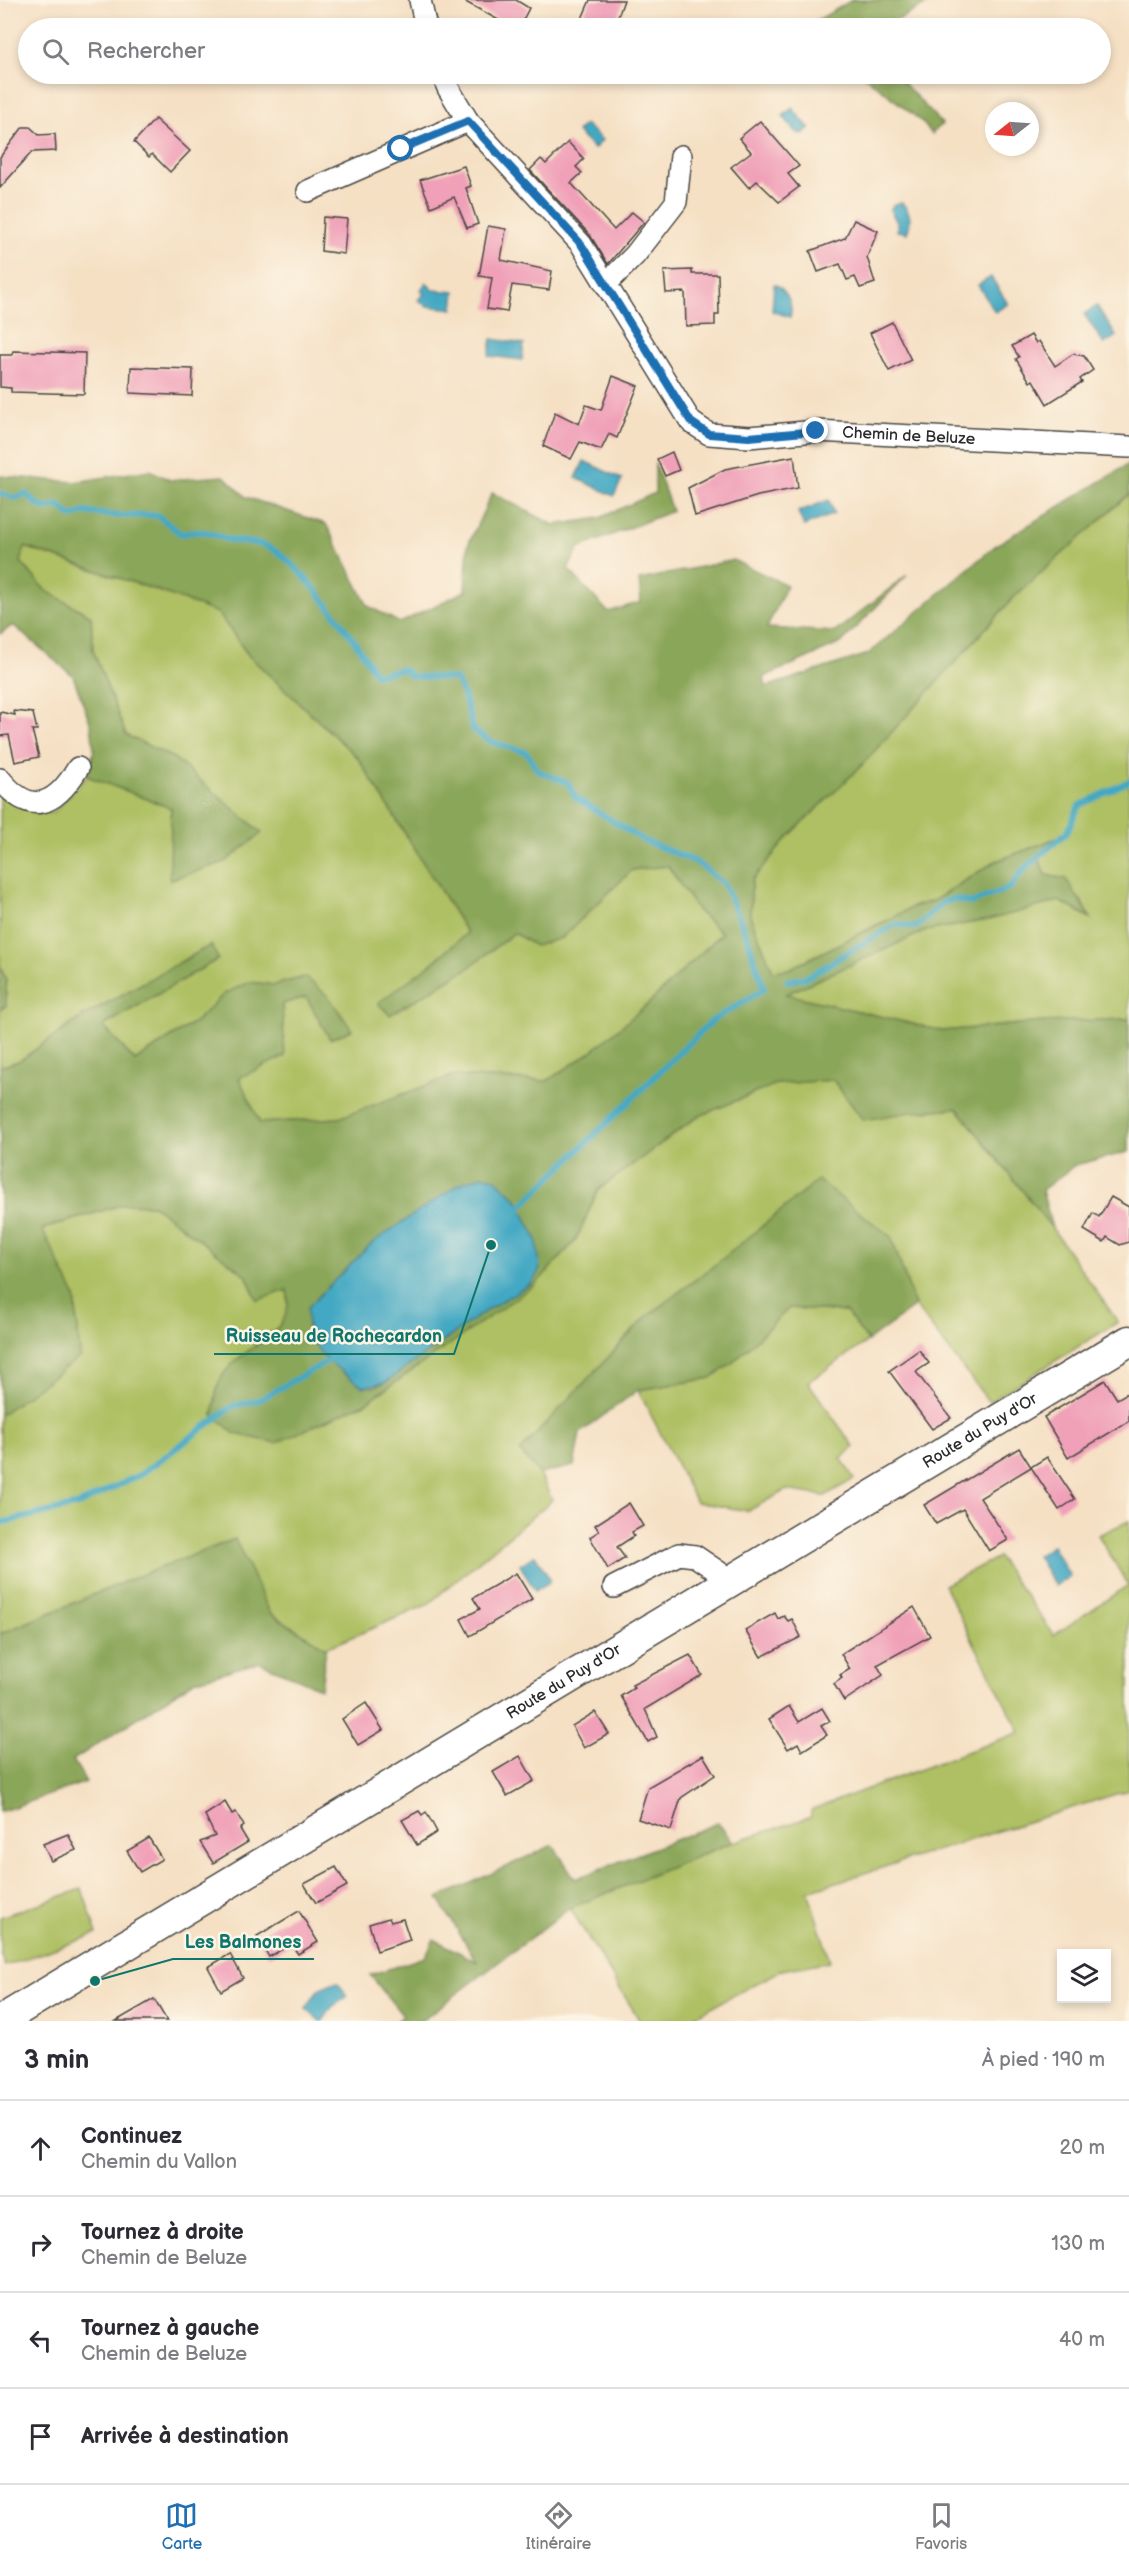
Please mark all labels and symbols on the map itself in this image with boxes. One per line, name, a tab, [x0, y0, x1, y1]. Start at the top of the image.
north arrow	[985, 102, 1039, 156]
route start	[387, 135, 413, 161]
route end	[802, 417, 828, 443]
street label: Chemin de Beluze	[842, 423, 976, 449]
callout: Ruisseau de Rochecardon	[214, 1318, 454, 1354]
text: Ruisseau de Rochecardon	[226, 1326, 442, 1347]
street label: Route du Puy d'Or	[919, 1389, 1041, 1472]
street label: Route du Puy d'Or	[503, 1640, 625, 1723]
callout: Les Balmones	[173, 1923, 314, 1959]
text: Les Balmones	[185, 1932, 301, 1953]

